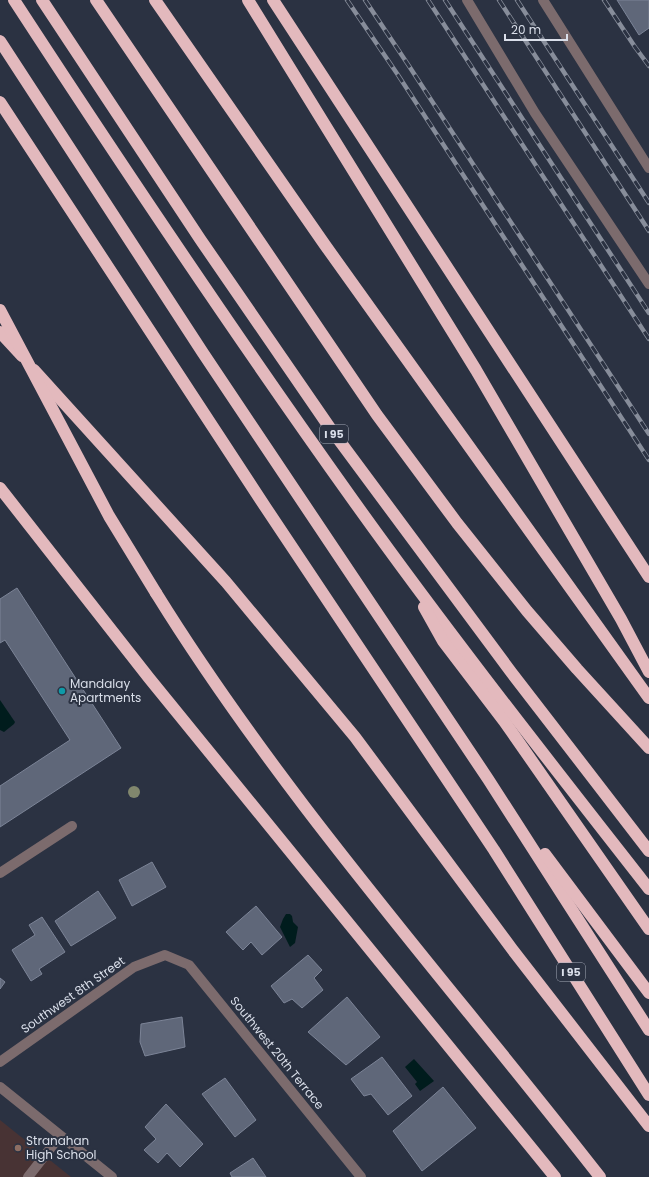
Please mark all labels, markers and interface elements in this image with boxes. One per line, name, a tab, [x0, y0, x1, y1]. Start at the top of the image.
scale bar	[505, 16, 567, 42]
text: 20 m	[511, 21, 541, 38]
road number: I 95	[320, 425, 348, 443]
place label: Mandalay Apartments	[70, 675, 141, 706]
marker: Mandalay Apartments	[57, 686, 67, 696]
street label: Southwest 8th Street	[17, 952, 128, 1037]
road number: I 95	[557, 963, 585, 981]
street label: Southwest 20th Terrace	[226, 993, 328, 1113]
place label: Stranahan High School	[26, 1132, 97, 1163]
marker: Stranahan High School	[13, 1143, 23, 1153]

